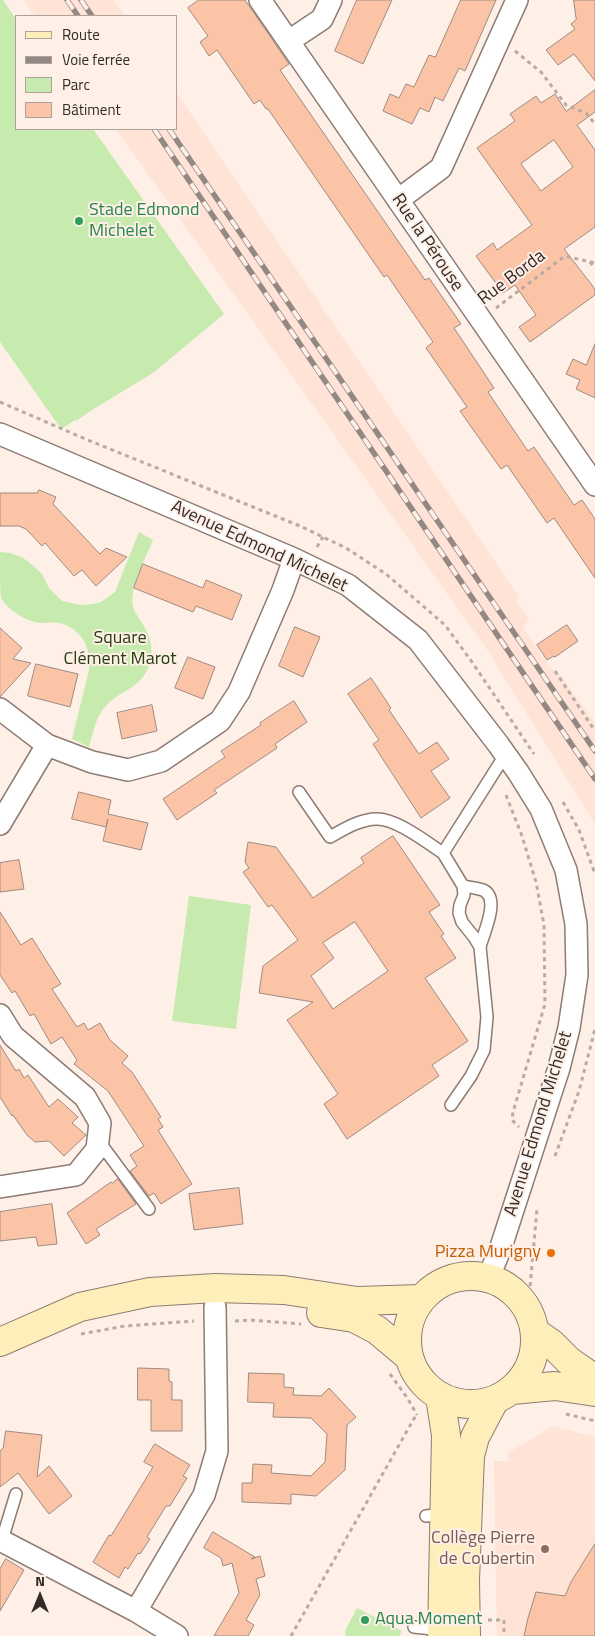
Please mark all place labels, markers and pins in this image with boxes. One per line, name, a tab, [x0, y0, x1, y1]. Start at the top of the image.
place label: Stade Edmond Michelet	[89, 200, 200, 242]
marker: Stade Edmond Michelet	[73, 215, 85, 227]
place label: Pizza Murigny	[435, 1242, 541, 1264]
marker: Pizza Murigny	[545, 1247, 557, 1259]
place label: Collège Pierre de Coubertin	[431, 1528, 535, 1570]
marker: Collège Pierre de Coubertin	[539, 1543, 551, 1555]
place label: Aqua Moment	[375, 1609, 482, 1631]
marker: Aqua Moment	[359, 1614, 371, 1626]

